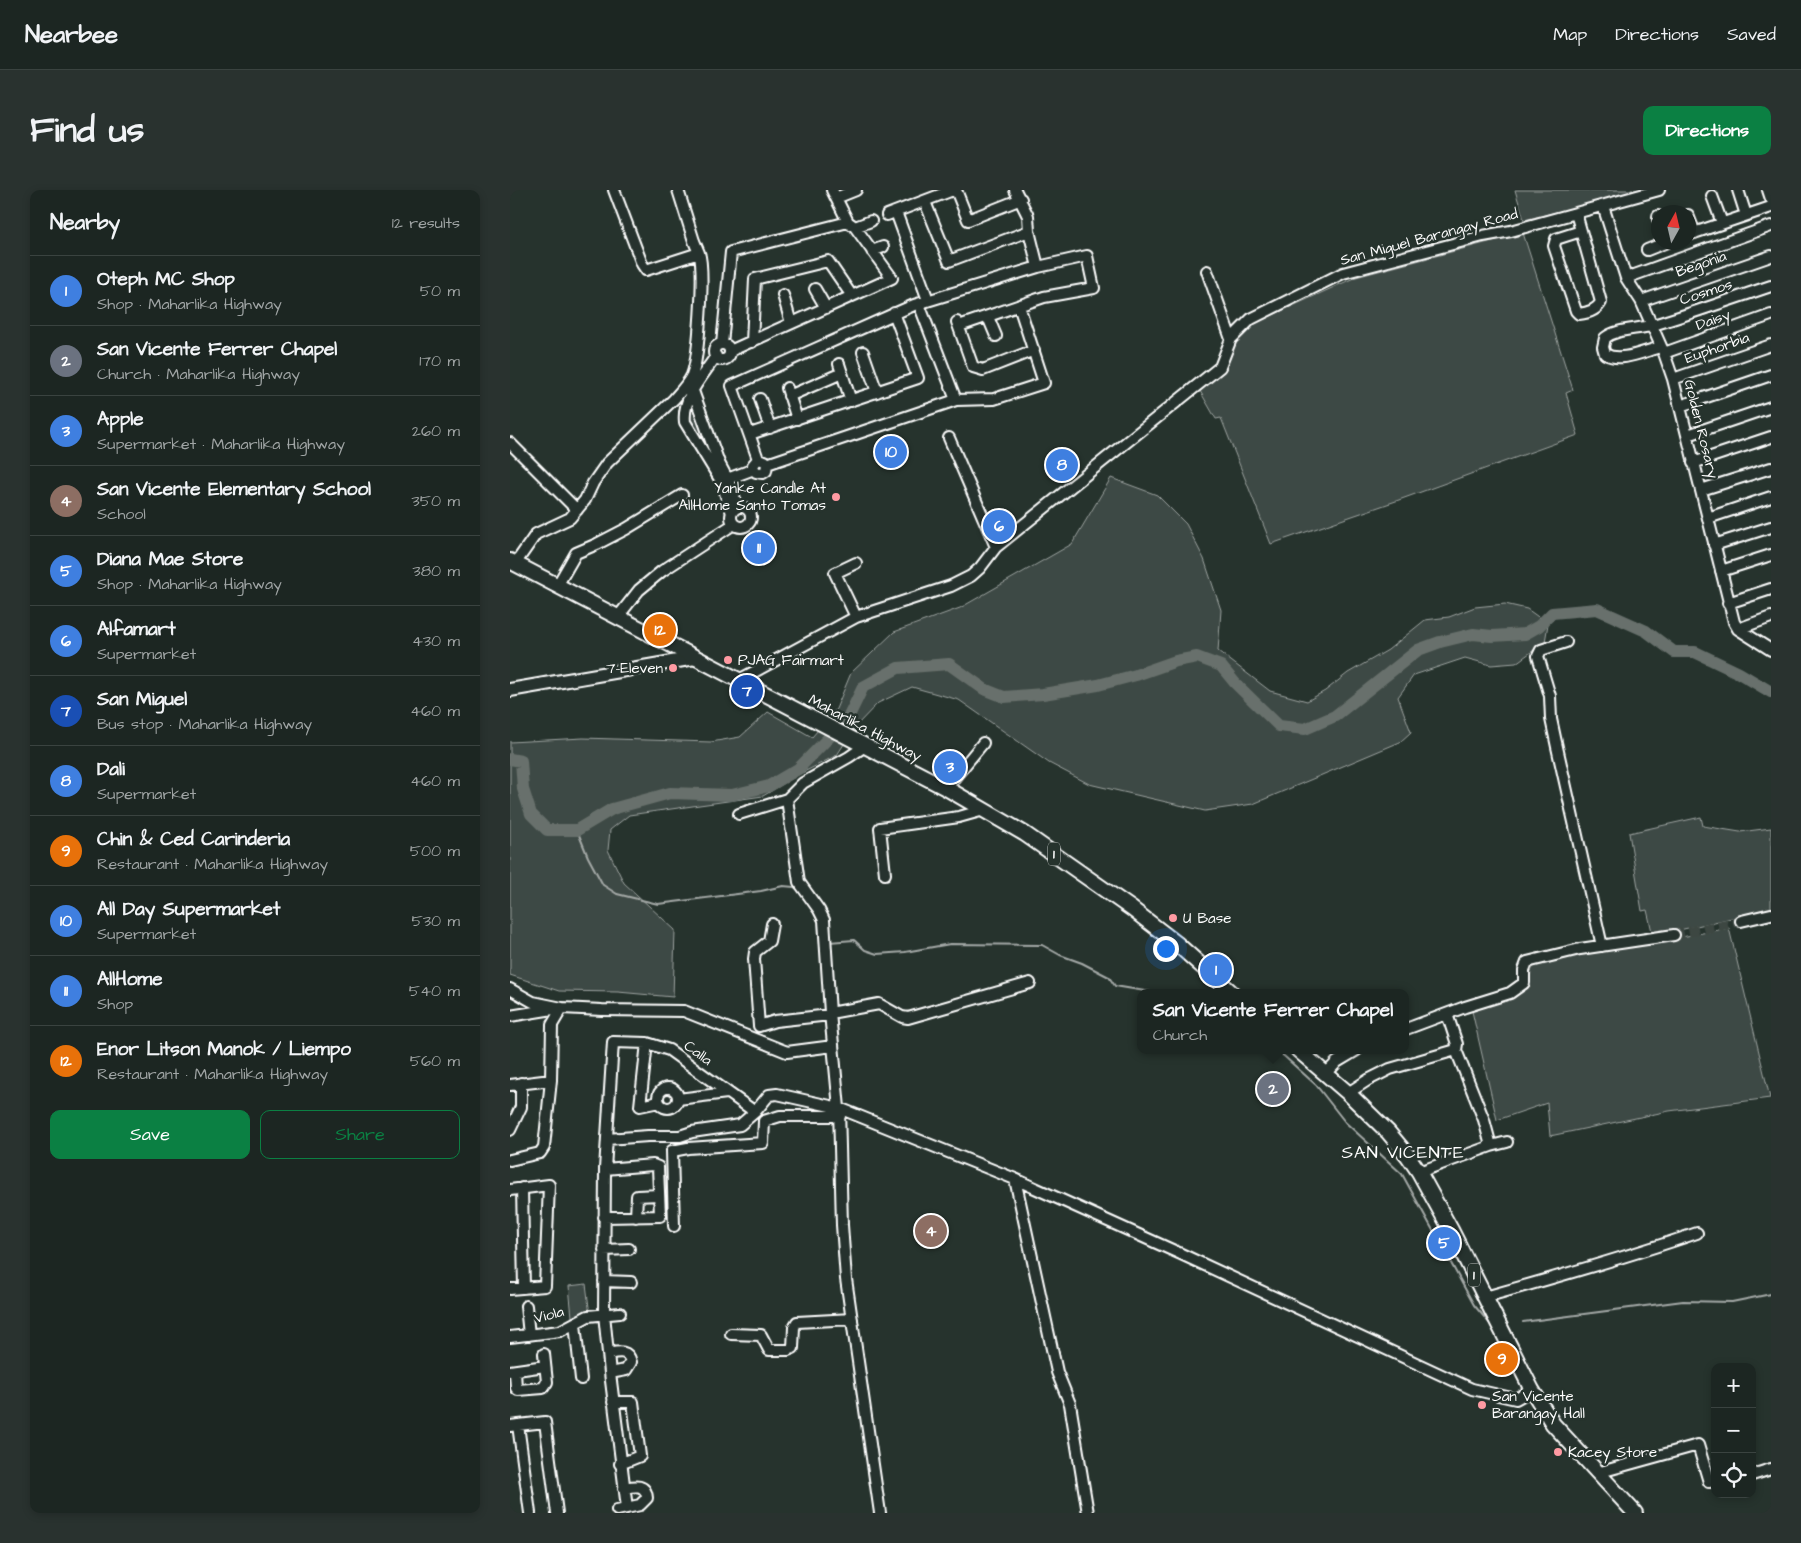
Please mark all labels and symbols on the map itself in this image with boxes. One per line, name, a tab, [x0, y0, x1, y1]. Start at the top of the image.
street label: San Miguel Barangay Road	[1338, 203, 1521, 272]
north arrow	[1651, 205, 1696, 250]
street label: Begonia	[1673, 245, 1730, 283]
street label: Cosmos	[1677, 273, 1735, 310]
street label: Daisy	[1693, 304, 1734, 337]
street label: Euphorbia	[1682, 327, 1753, 369]
street label: Golden Rosary	[1678, 377, 1723, 481]
pin: 10	[875, 433, 907, 471]
pin: 8	[1046, 446, 1078, 484]
place label: Yanke Candle At AllHome Santo Tomas	[678, 478, 826, 516]
marker: Yanke Candle At AllHome Santo Tomas	[830, 491, 842, 503]
pin: 6	[983, 507, 1015, 545]
pin: 11	[743, 529, 775, 567]
pin: 12	[644, 611, 676, 649]
place label: PJAG Fairmart	[738, 650, 844, 671]
marker: PJAG Fairmart	[722, 654, 734, 666]
place label: 7-Eleven	[606, 658, 663, 679]
marker: 7-Eleven	[667, 662, 679, 674]
pin: 7	[731, 672, 763, 710]
street label: Maharlika Highway	[804, 689, 925, 768]
pin: 3	[934, 748, 966, 786]
road number: 1	[1048, 842, 1060, 866]
place label: U Base	[1183, 908, 1231, 929]
marker: U Base	[1167, 912, 1179, 924]
your location	[1153, 936, 1179, 962]
pin: 1	[1200, 951, 1232, 989]
street label: Calla	[679, 1035, 717, 1071]
pin: 2	[1257, 1070, 1289, 1108]
district label: SAN VICENTE	[1341, 1140, 1465, 1165]
pin: 4	[915, 1212, 947, 1250]
pin: 5	[1428, 1224, 1460, 1262]
road number: 1	[1468, 1264, 1480, 1286]
street label: Viola	[532, 1301, 566, 1329]
pin: 9	[1486, 1340, 1518, 1378]
place label: San Vicente Barangay Hall	[1492, 1386, 1585, 1425]
marker: San Vicente Barangay Hall	[1476, 1399, 1488, 1411]
place label: Kacey Store	[1568, 1442, 1657, 1464]
marker: Kacey Store	[1552, 1446, 1564, 1458]

